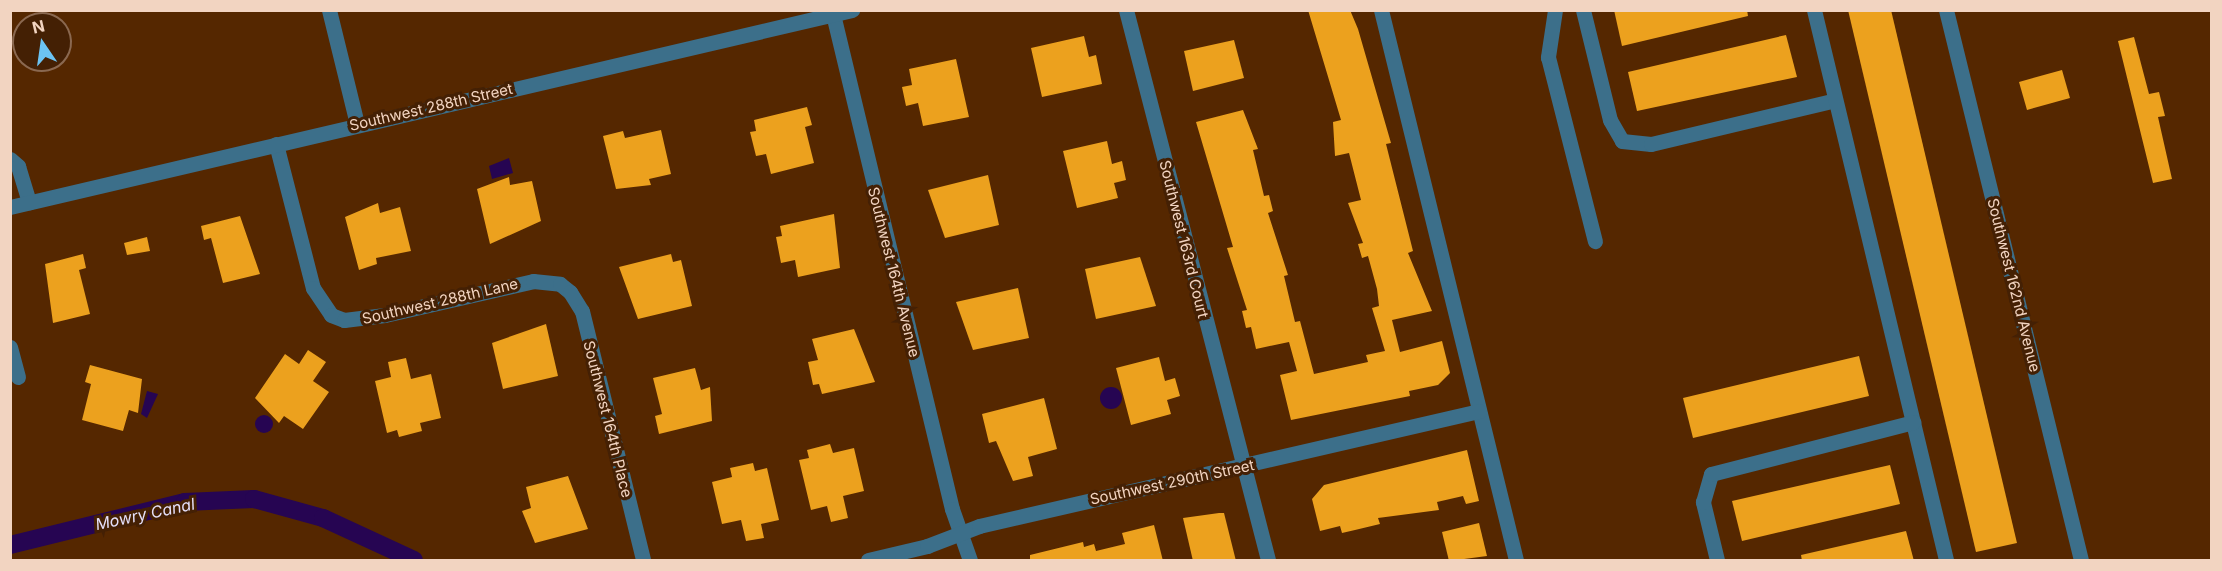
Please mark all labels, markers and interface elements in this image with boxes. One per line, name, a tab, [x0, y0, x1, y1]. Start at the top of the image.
north arrow	[12, 12, 72, 72]
text: N	[30, 15, 47, 38]
street label: Southwest 288th Street	[348, 79, 514, 135]
street label: Southwest 163rd Court	[1156, 158, 1212, 320]
street label: Southwest 164th Avenue	[864, 185, 924, 359]
street label: Southwest 162nd Avenue	[1984, 196, 2044, 374]
street label: Southwest 288th Lane	[360, 274, 520, 328]
street label: Southwest 164th Place	[580, 339, 636, 499]
street label: Southwest 290th Street	[1088, 456, 1256, 508]
water label: Mowry Canal	[93, 494, 197, 534]

